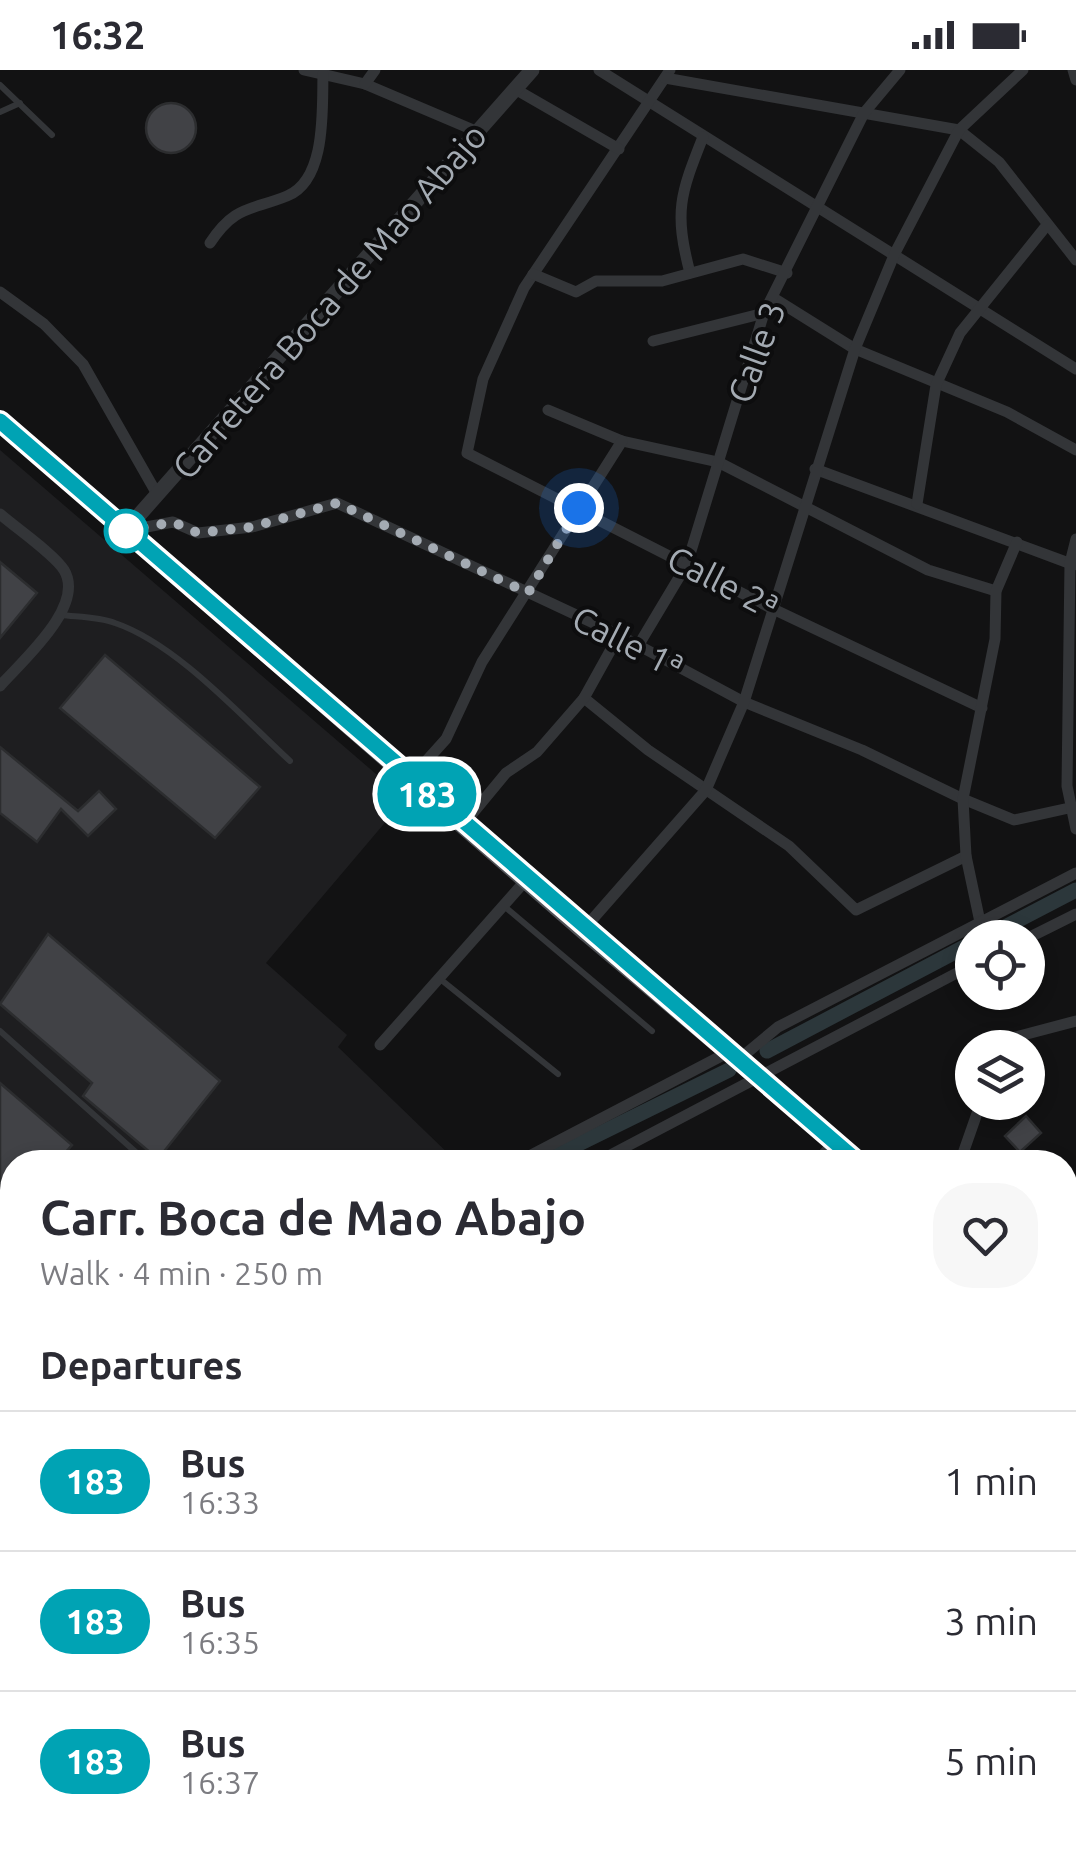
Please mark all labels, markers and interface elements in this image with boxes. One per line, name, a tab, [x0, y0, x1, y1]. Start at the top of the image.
text: 16:32	[50, 14, 145, 56]
street label: Carretera Boca de Mao Abajo	[164, 115, 494, 487]
street label: Calle 3	[719, 296, 793, 408]
your location	[554, 483, 604, 533]
unlabelled marker	[105, 510, 147, 552]
street label: Calle 2ª	[661, 537, 785, 627]
street label: Calle 1ª	[566, 597, 690, 687]
line badge: 183	[370, 762, 484, 826]
text: 183	[397, 774, 457, 814]
map controls	[955, 920, 1045, 1120]
button: locate	[955, 920, 1045, 1010]
button: layers	[955, 1030, 1045, 1120]
button: heart	[933, 1183, 1038, 1288]
text: Carr. Boca de Mao Abajo	[40, 1190, 586, 1244]
text: Walk · 4 min · 250 m	[40, 1255, 323, 1291]
text: Departures	[40, 1344, 242, 1386]
text: Bus	[180, 1442, 245, 1484]
text: 1 min	[944, 1460, 1038, 1502]
text: 183	[65, 1461, 125, 1501]
text: 16:33	[180, 1484, 260, 1520]
text: Bus	[180, 1582, 245, 1624]
text: 3 min	[944, 1600, 1038, 1642]
text: 183	[65, 1601, 125, 1641]
text: 16:35	[180, 1624, 260, 1660]
text: Bus	[180, 1722, 245, 1764]
text: 5 min	[944, 1740, 1038, 1782]
text: 183	[65, 1741, 125, 1781]
text: 16:37	[180, 1764, 260, 1800]

